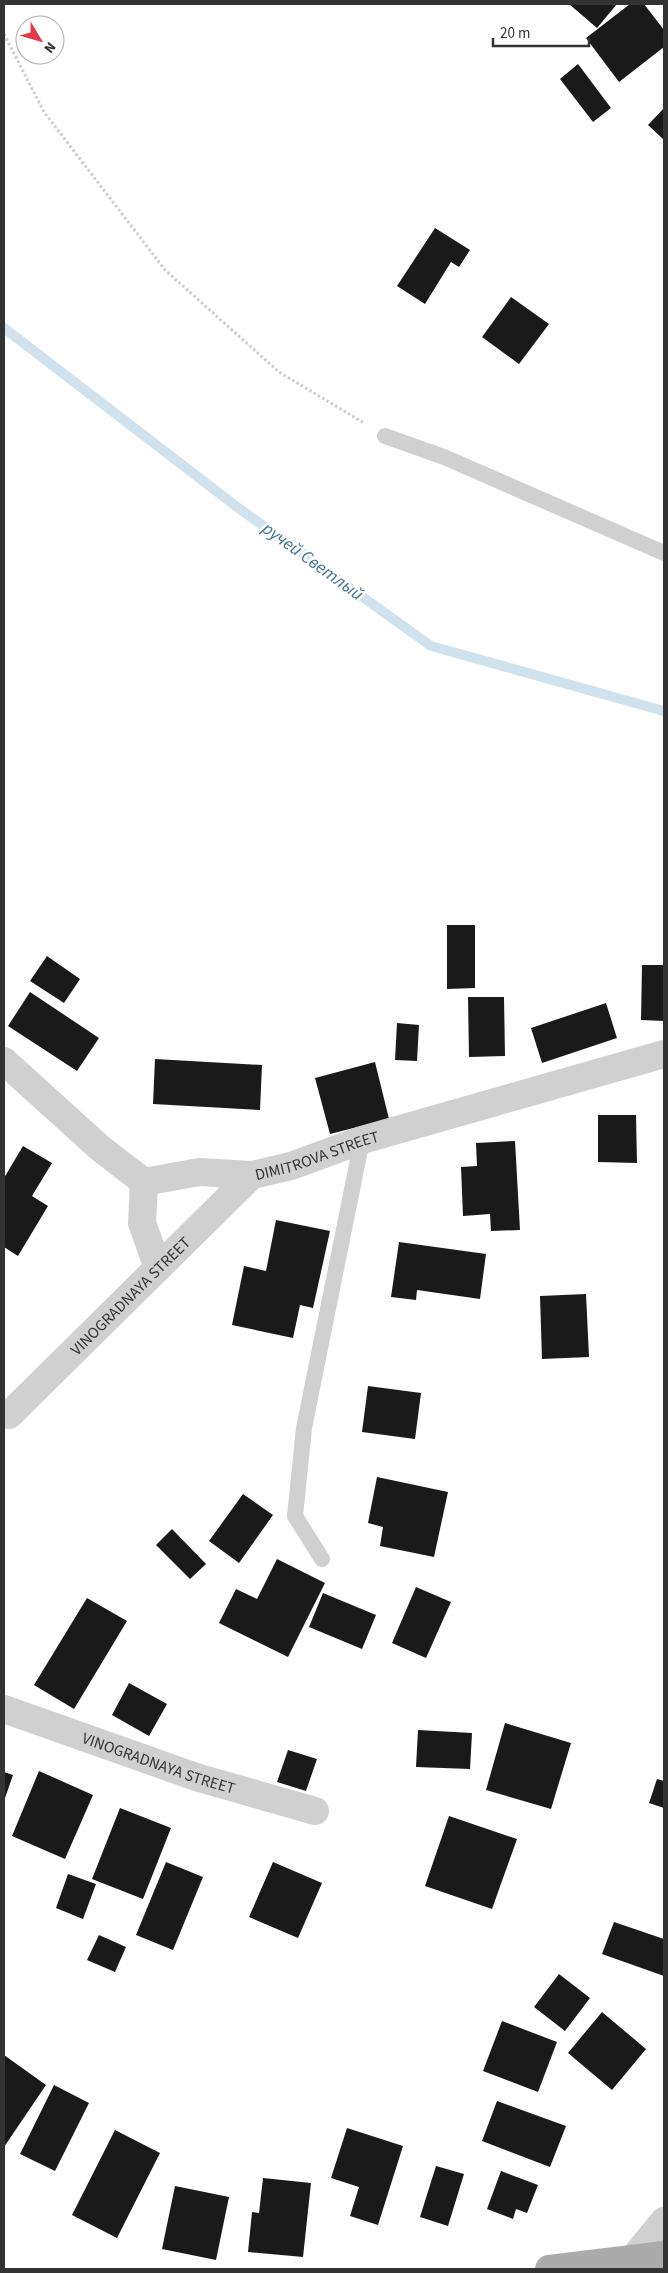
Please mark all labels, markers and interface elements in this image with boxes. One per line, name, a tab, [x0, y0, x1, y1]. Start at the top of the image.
north arrow	[15, 15, 65, 65]
scale bar	[493, 15, 589, 47]
text: 20 m	[500, 23, 530, 44]
text: N	[39, 38, 60, 57]
water label: ручей Светлый	[256, 516, 368, 607]
street label: DIMITROVA STREET	[253, 1126, 382, 1186]
street label: VINOGRADNAYA STREET	[66, 1232, 196, 1360]
street label: VINOGRADNAYA STREET	[79, 1728, 238, 1800]

